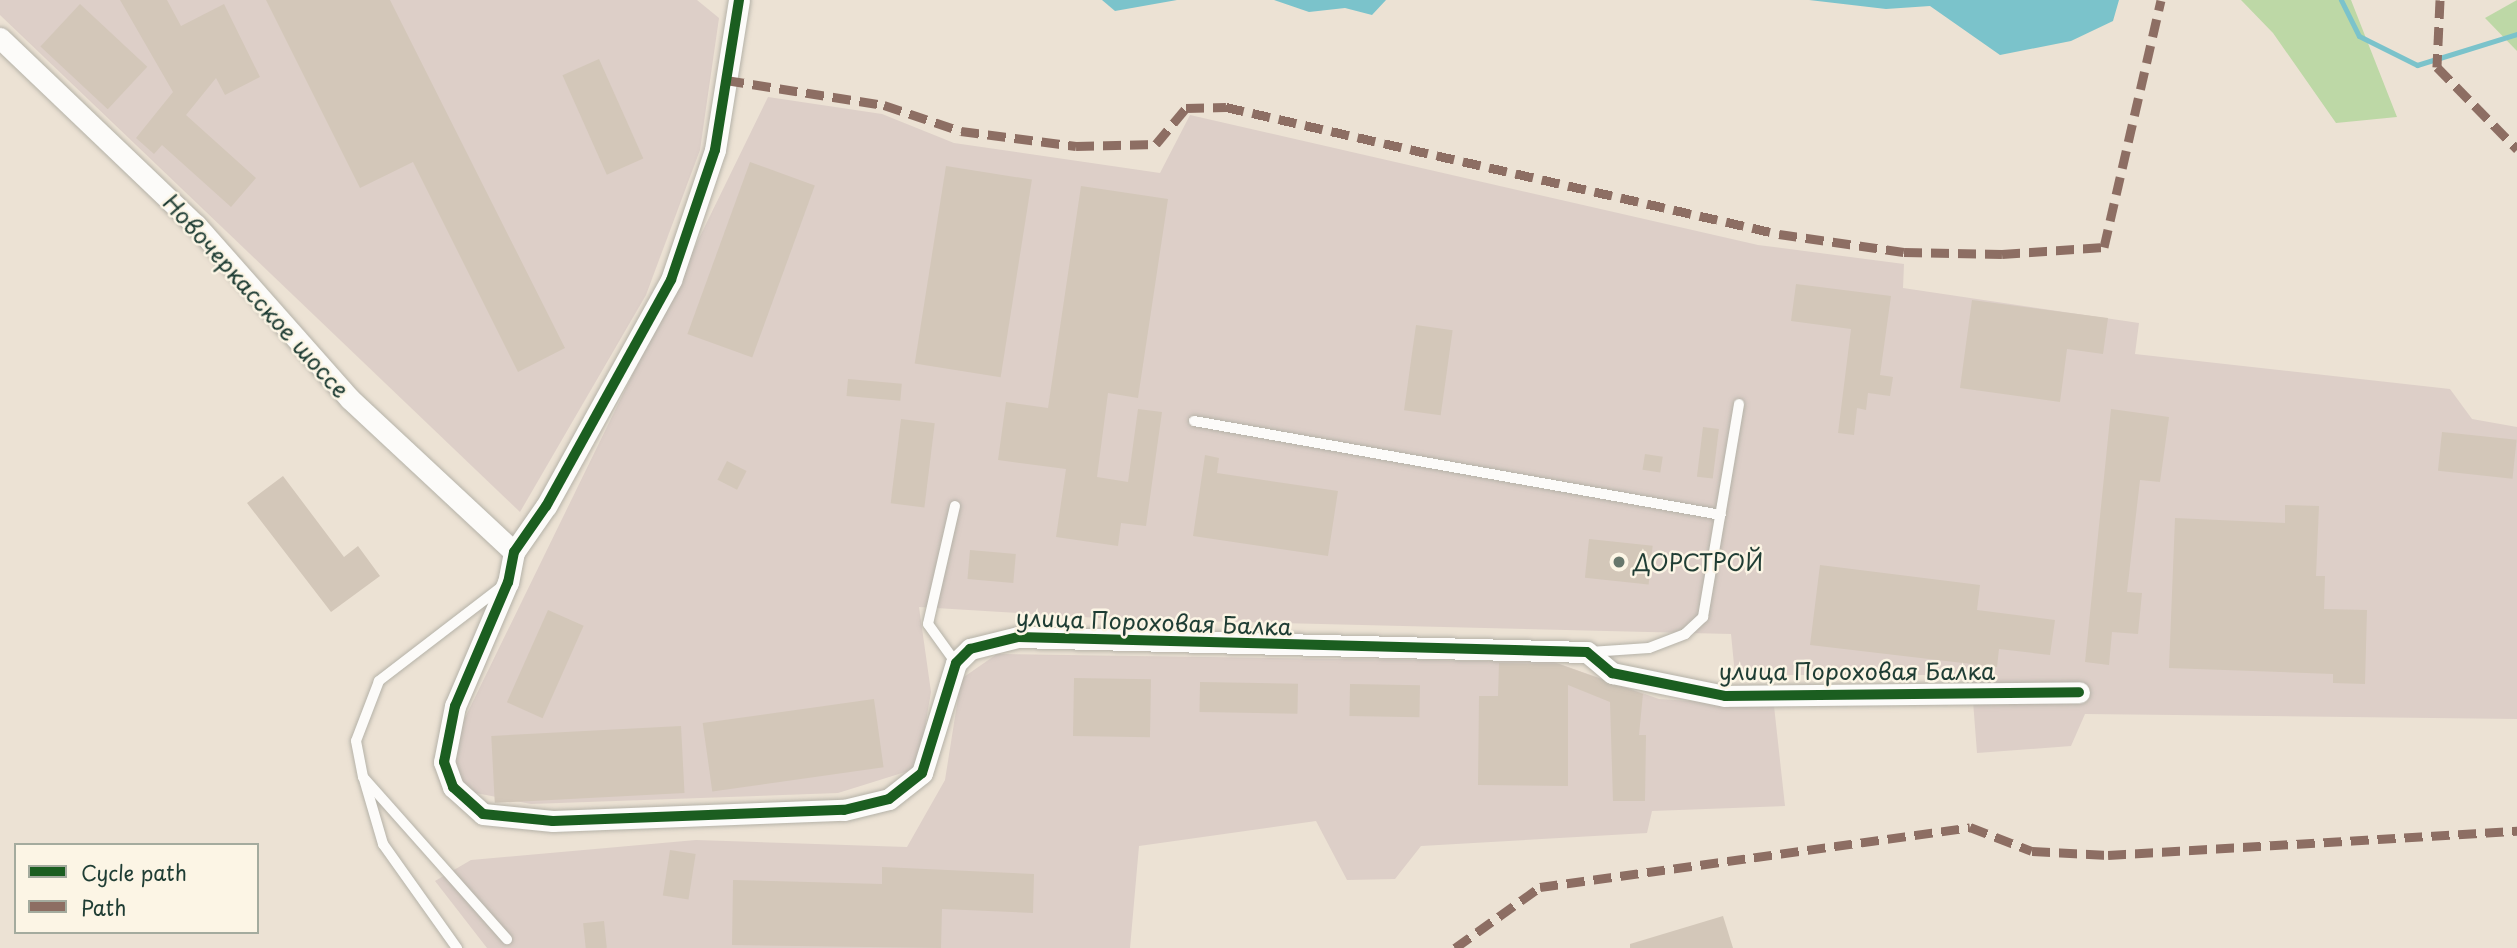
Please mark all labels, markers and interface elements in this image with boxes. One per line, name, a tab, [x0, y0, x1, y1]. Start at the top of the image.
street label: Новочеркасское шоссе	[157, 189, 355, 403]
place label: ДОРСТРОЙ	[1633, 548, 1763, 576]
marker: ДОРСТРОЙ	[1611, 554, 1627, 570]
street label: улица Пороховая Балка	[1015, 603, 1293, 641]
street label: улица Пороховая Балка	[1718, 657, 1996, 685]
legend	[14, 843, 259, 934]
text: Cycle path	[81, 856, 187, 888]
text: Path	[81, 891, 126, 923]

